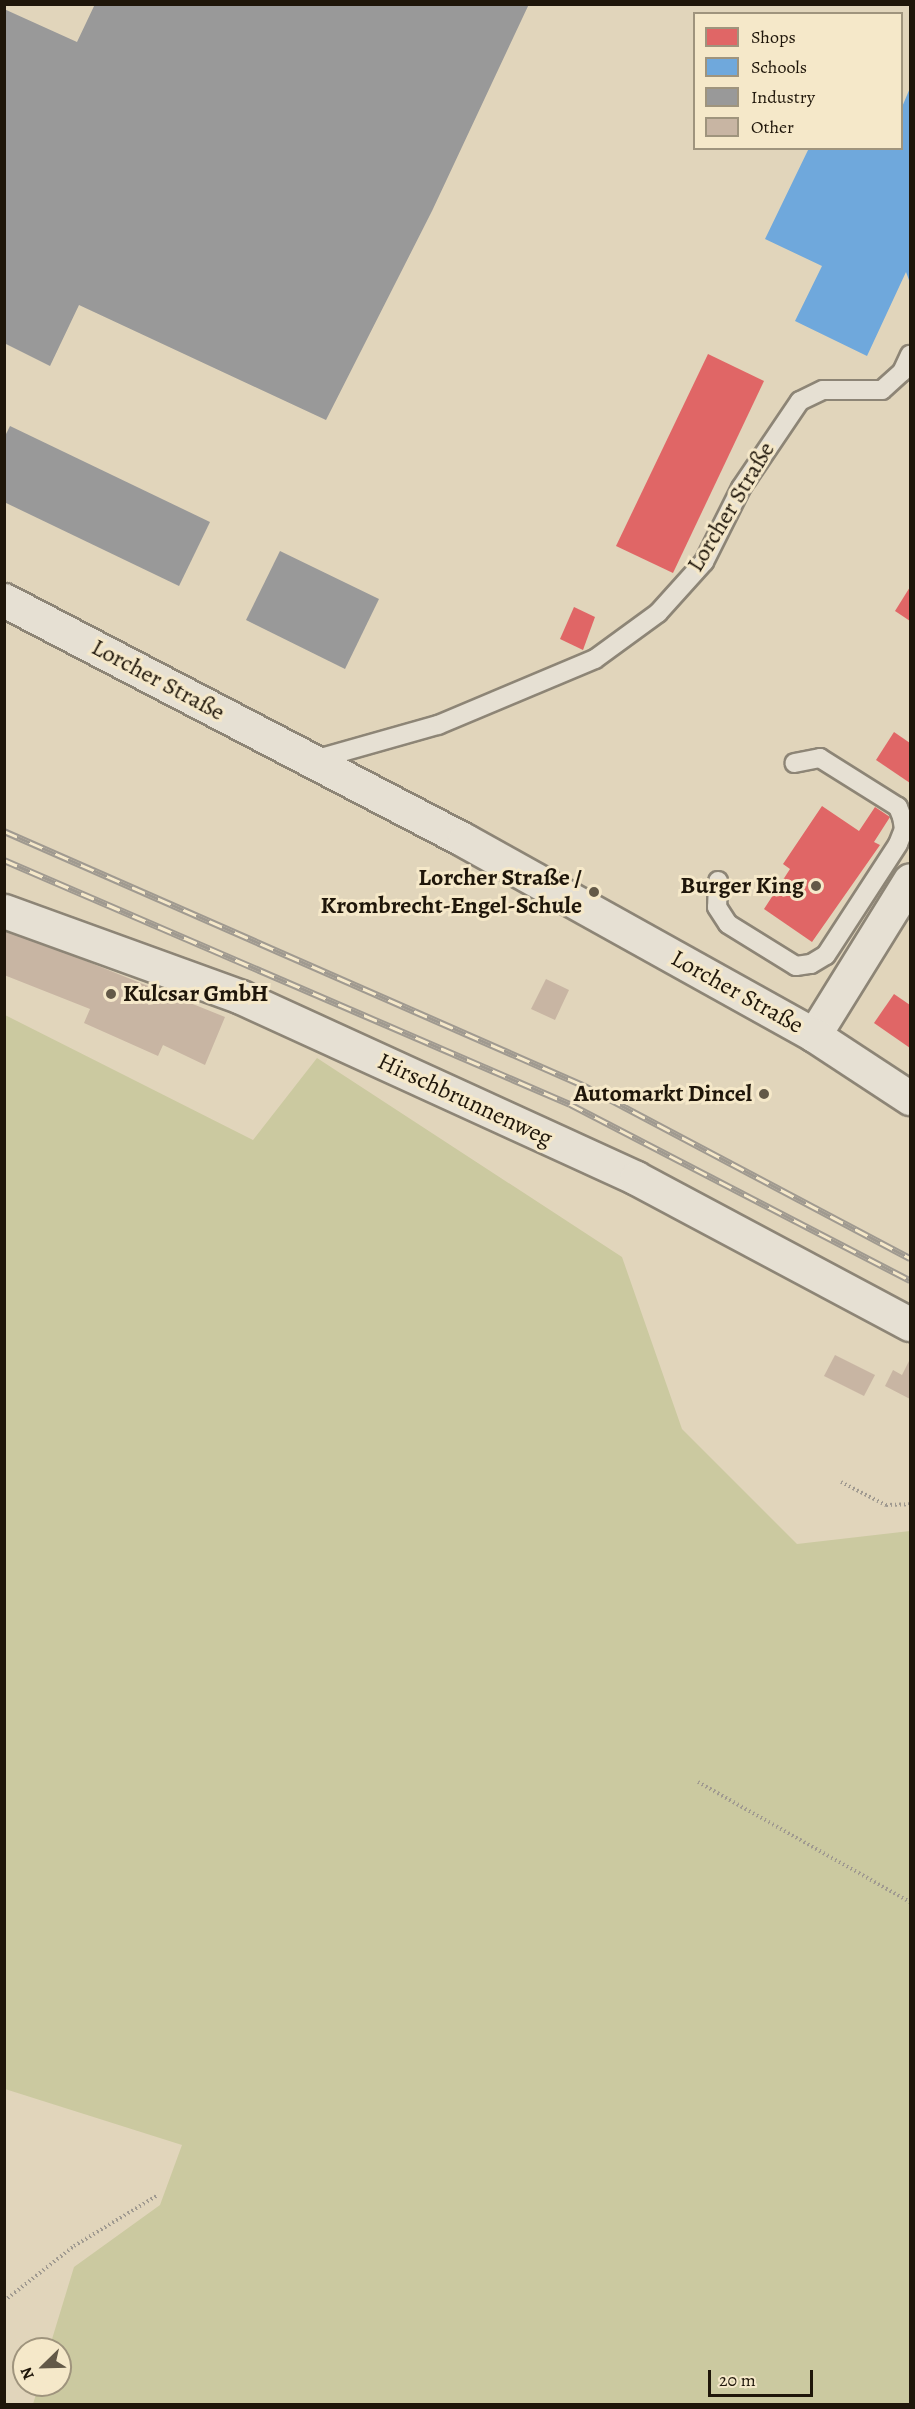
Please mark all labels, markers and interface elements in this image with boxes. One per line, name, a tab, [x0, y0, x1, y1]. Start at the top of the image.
legend	[693, 12, 903, 150]
text: Shops	[751, 25, 796, 49]
text: Schools	[751, 55, 807, 79]
text: Industry	[751, 85, 815, 109]
text: Other	[751, 115, 794, 139]
street label: Lorcher Straße	[681, 437, 781, 577]
street label: Lorcher Straße	[87, 633, 229, 727]
place label: Lorcher Straße / Krombrecht-Engel-Schule	[321, 864, 582, 920]
place label: Burger King	[680, 872, 804, 900]
marker: Burger King	[809, 879, 823, 893]
marker: Lorcher Straße / Krombrecht-Engel-Schule	[587, 885, 601, 899]
street label: Lorcher Straße	[666, 944, 808, 1040]
place label: Kulcsar GmbH	[123, 980, 269, 1008]
marker: Kulcsar GmbH	[104, 987, 118, 1001]
street label: Hirschbrunnenweg	[373, 1047, 557, 1153]
place label: Automarkt Dincel	[574, 1080, 752, 1108]
marker: Automarkt Dincel	[757, 1087, 771, 1101]
north arrow	[12, 2337, 72, 2397]
scale bar	[711, 2358, 816, 2396]
text: N	[15, 2364, 40, 2383]
text: 20 m	[719, 2368, 756, 2392]

